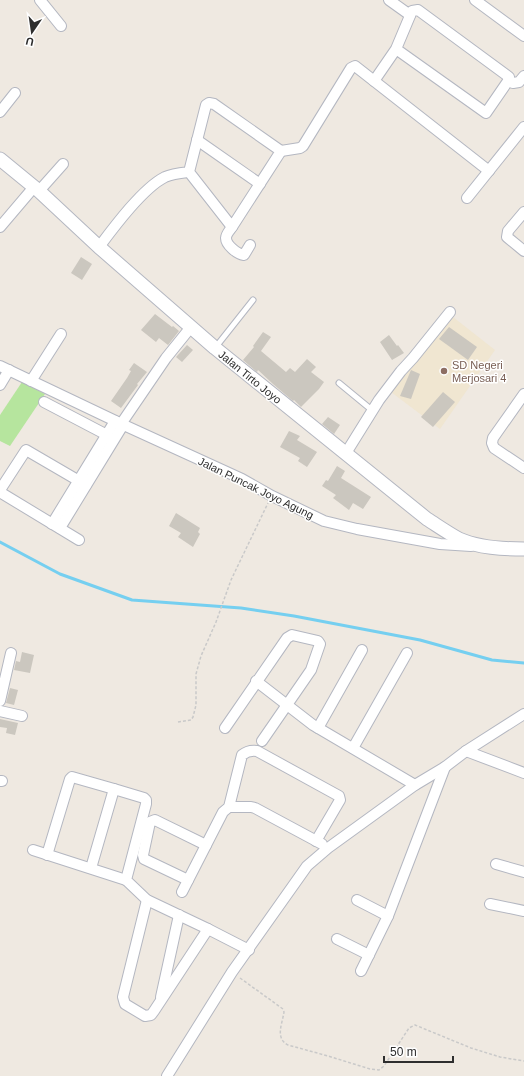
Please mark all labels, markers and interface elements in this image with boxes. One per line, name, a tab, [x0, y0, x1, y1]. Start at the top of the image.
north arrow	[12, 12, 52, 52]
text: U	[24, 35, 35, 48]
street label: Jalan Tirto Joyo	[216, 348, 284, 406]
place label: SD Negeri Merjosari 4	[452, 359, 506, 384]
marker: SD Negeri Merjosari 4	[439, 366, 449, 376]
street label: Jalan Puncak Joyo Agung	[196, 455, 316, 521]
scale bar	[384, 1038, 453, 1064]
text: 50 m	[390, 1045, 417, 1059]

